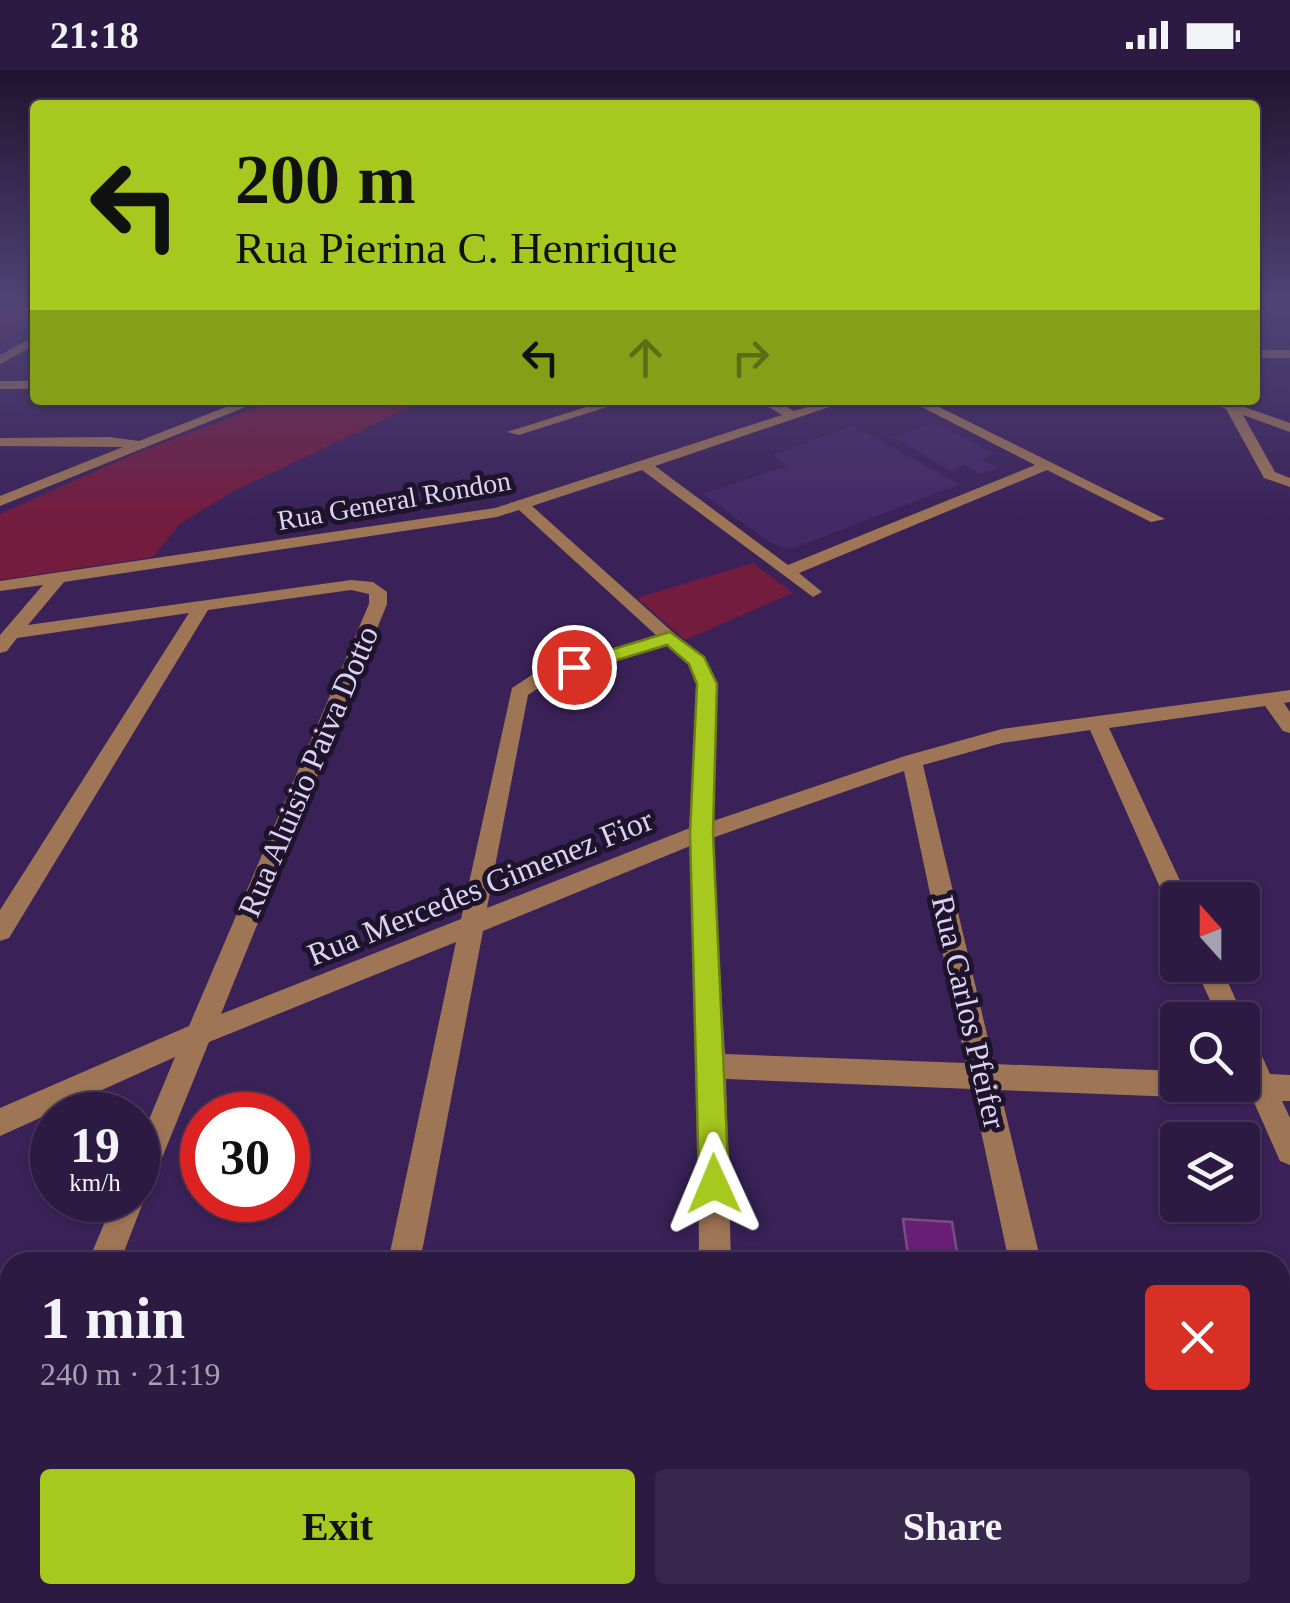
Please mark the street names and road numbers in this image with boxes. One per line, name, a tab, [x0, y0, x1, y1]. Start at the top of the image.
street label: Rua General Rondon	[275, 465, 513, 536]
street label: Rua Aluisio Paiva Dotto	[230, 620, 386, 922]
street label: Rua Mercedes Gimenez Fior	[302, 801, 658, 973]
street label: Rua Carlos Pfeifer	[925, 892, 1013, 1132]

